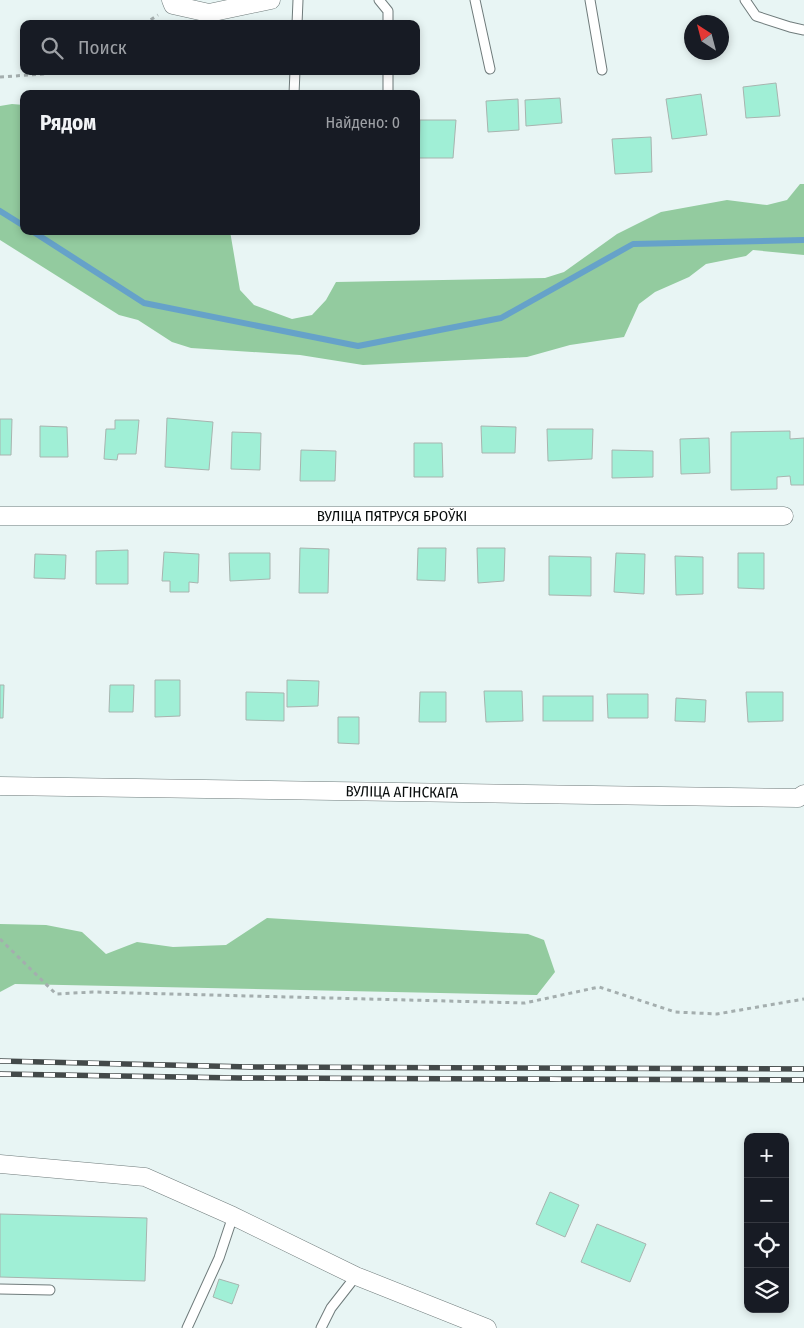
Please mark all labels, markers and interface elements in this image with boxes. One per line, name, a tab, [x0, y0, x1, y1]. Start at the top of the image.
north arrow	[684, 15, 729, 60]
search box	[20, 20, 420, 75]
icon: search	[38, 34, 66, 62]
text: Поиск	[78, 36, 127, 59]
text: Рядом	[40, 110, 96, 136]
text: Найдено: 0	[326, 113, 400, 132]
street label: ВУЛІЦА ПЯТРУСЯ БРОЎКІ	[317, 507, 467, 525]
street label: ВУЛІЦА АГІНСКАГА	[345, 782, 459, 802]
map controls	[744, 1133, 789, 1313]
button: +	[744, 1133, 789, 1178]
button: −	[744, 1178, 789, 1223]
button: locate	[744, 1223, 789, 1268]
button: layers	[744, 1268, 789, 1313]

